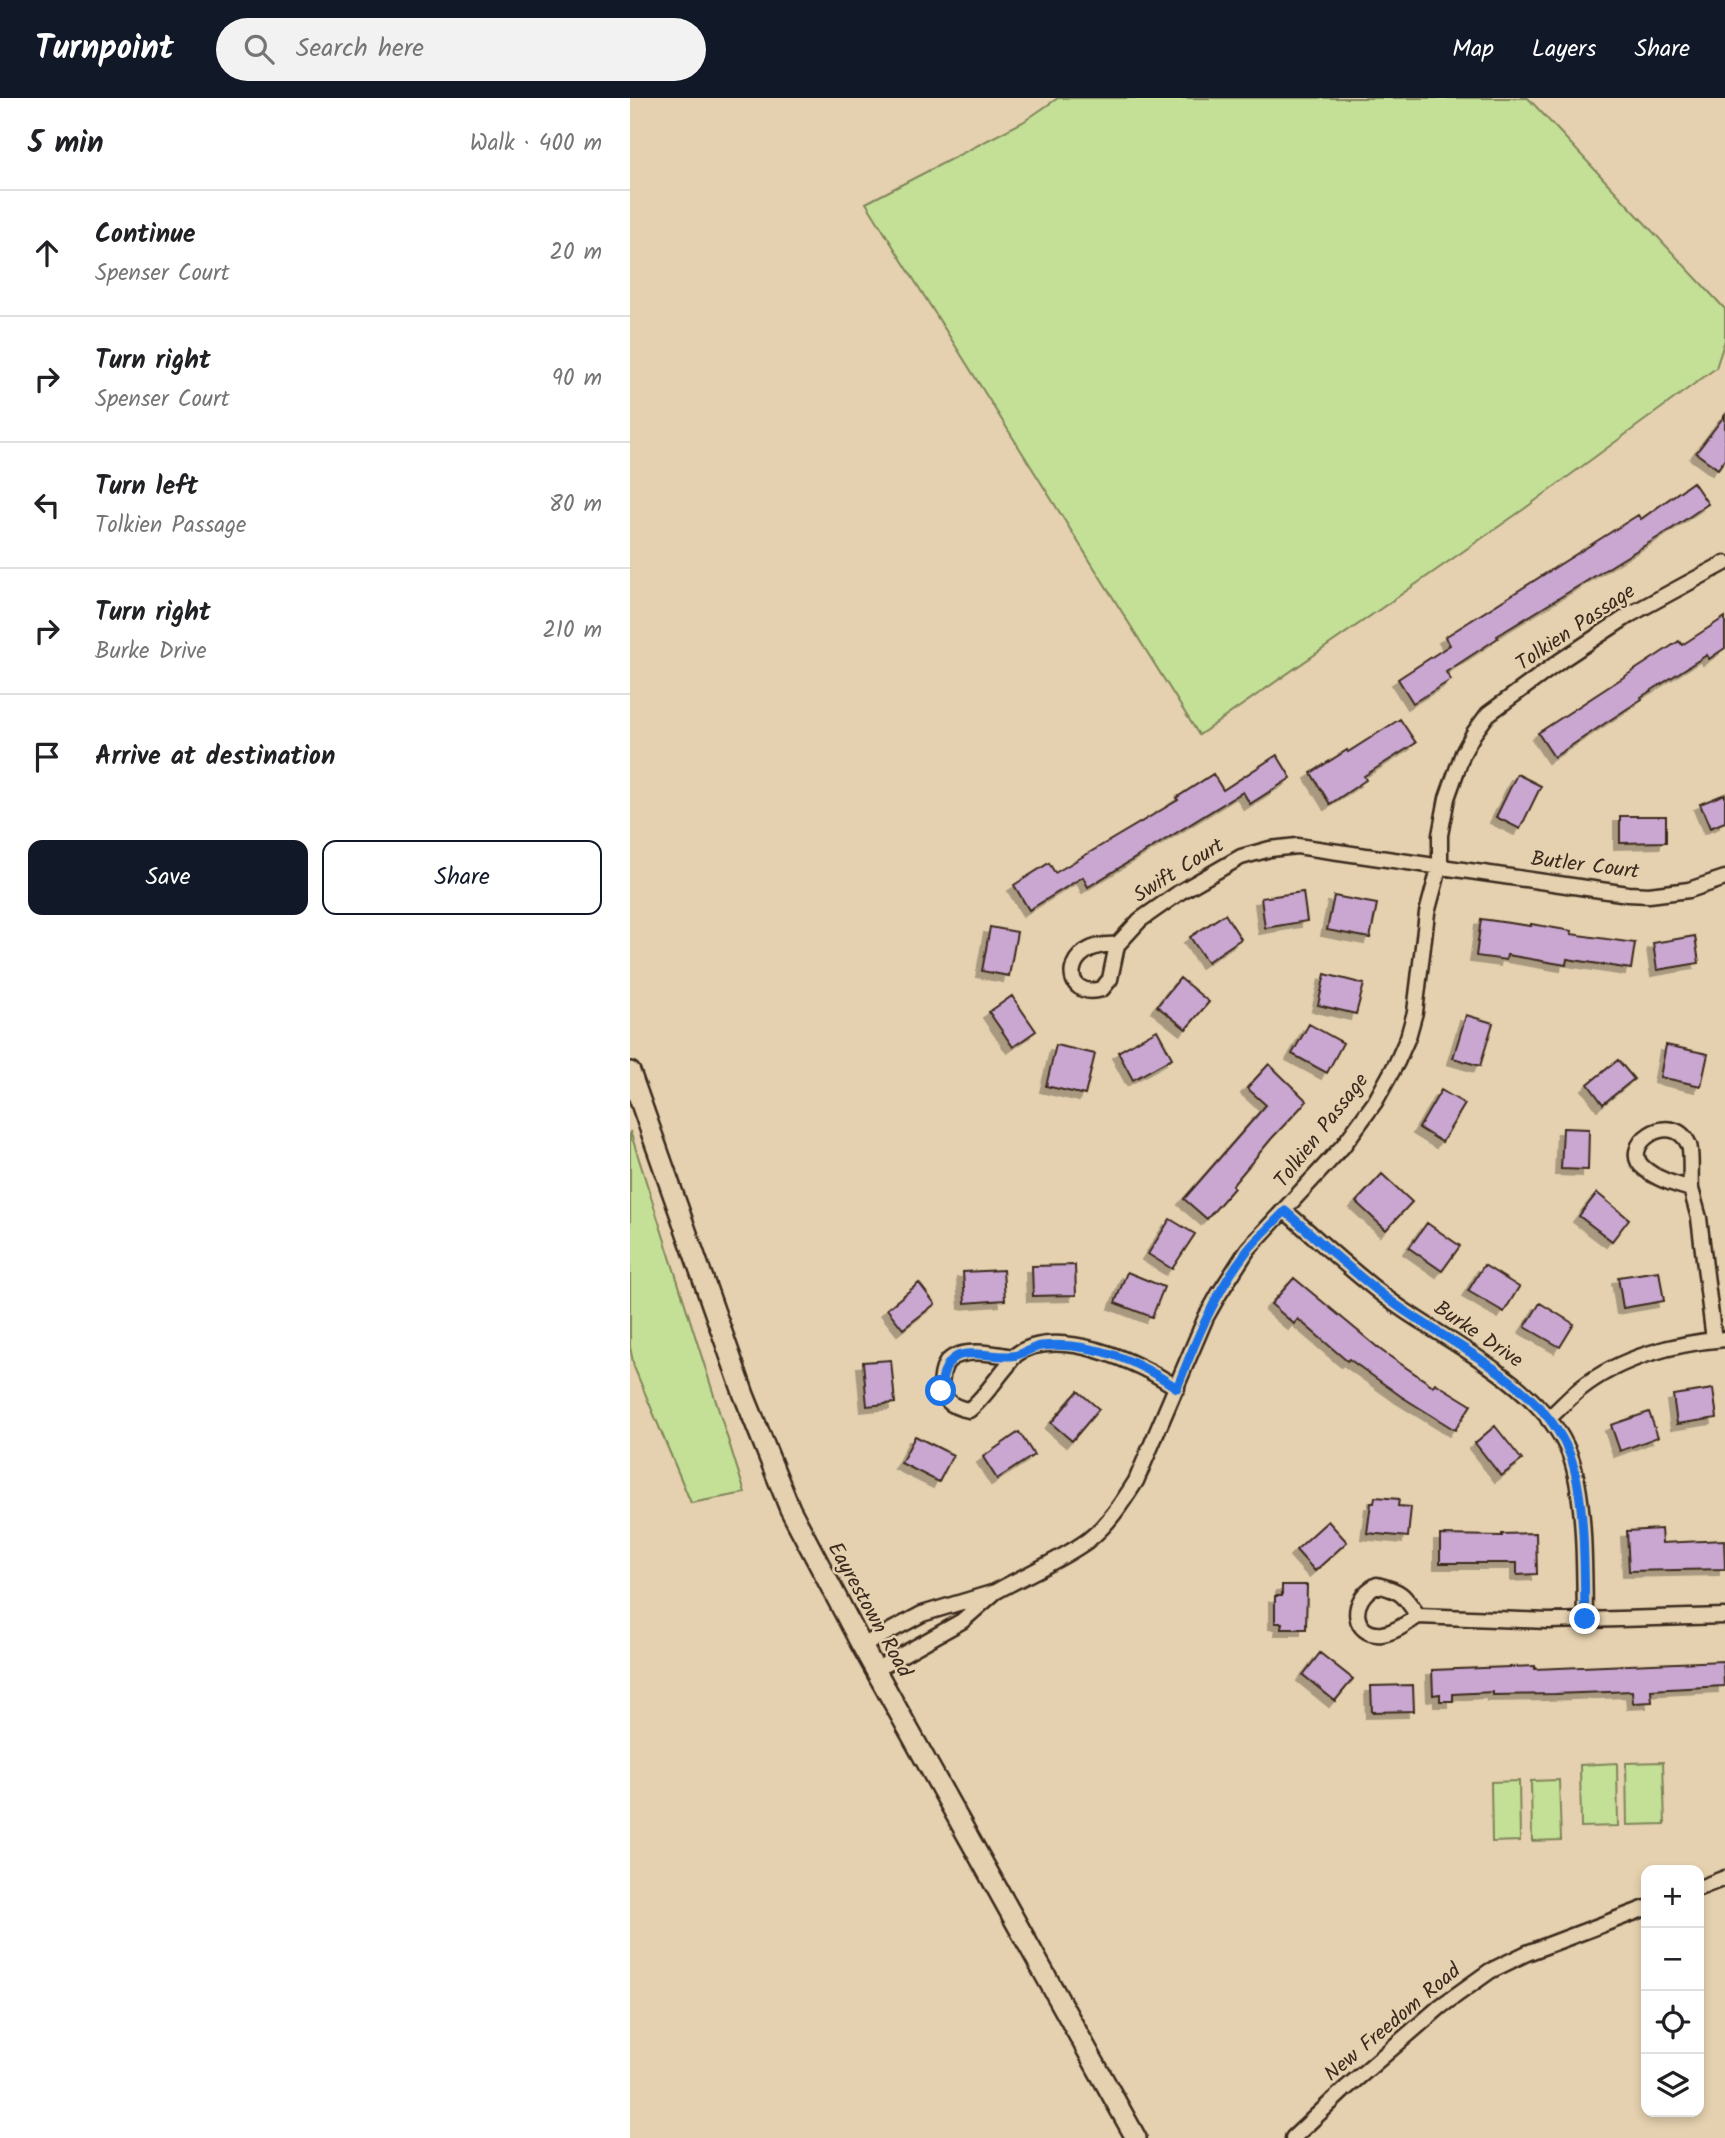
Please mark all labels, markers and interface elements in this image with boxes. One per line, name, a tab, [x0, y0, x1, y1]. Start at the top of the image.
search box	[216, 18, 706, 81]
text: Turnpoint	[35, 23, 174, 76]
text: Search here	[296, 28, 424, 70]
icon: search	[240, 30, 278, 68]
text: Map	[1452, 30, 1494, 69]
text: Layers	[1532, 30, 1596, 69]
text: Share	[1634, 30, 1690, 69]
text: 5 min	[28, 120, 104, 168]
text: Walk · 400 m	[470, 126, 602, 162]
text: Continue	[95, 214, 196, 256]
icon: ahead	[28, 234, 66, 272]
text: 20 m	[550, 235, 602, 271]
text: Spenser Court	[95, 256, 230, 292]
text: Turn right	[95, 340, 211, 382]
icon: right	[28, 360, 66, 398]
text: 90 m	[552, 361, 602, 397]
text: Spenser Court	[95, 382, 230, 418]
text: Turn left	[95, 466, 198, 508]
icon: left	[28, 486, 66, 524]
text: 80 m	[549, 487, 602, 523]
text: Tolkien Passage	[95, 508, 246, 544]
street label: Tolkien Passage	[1509, 575, 1643, 680]
text: Turn right	[95, 592, 211, 634]
icon: right	[28, 612, 66, 650]
text: 210 m	[542, 613, 602, 649]
text: Burke Drive	[95, 634, 207, 670]
text: Arrive at destination	[95, 736, 335, 778]
icon: arrive	[28, 738, 66, 776]
street label: Swift Court	[1127, 830, 1232, 912]
button: Save	[28, 840, 308, 915]
button: Share	[322, 840, 602, 915]
street label: Butler Court	[1529, 843, 1642, 889]
street label: Tolkien Passage	[1266, 1066, 1378, 1196]
street label: Burke Drive	[1427, 1293, 1530, 1377]
route start	[925, 1375, 956, 1406]
street label: Eayrestown Road	[818, 1536, 920, 1684]
route end	[1569, 1603, 1600, 1634]
map controls	[1641, 1865, 1704, 2117]
button: +	[1641, 1865, 1704, 1928]
button: −	[1641, 1928, 1704, 1991]
street label: New Freedom Road	[1317, 1955, 1469, 2090]
button: locate	[1641, 1991, 1704, 2054]
button: layers	[1641, 2054, 1704, 2117]

